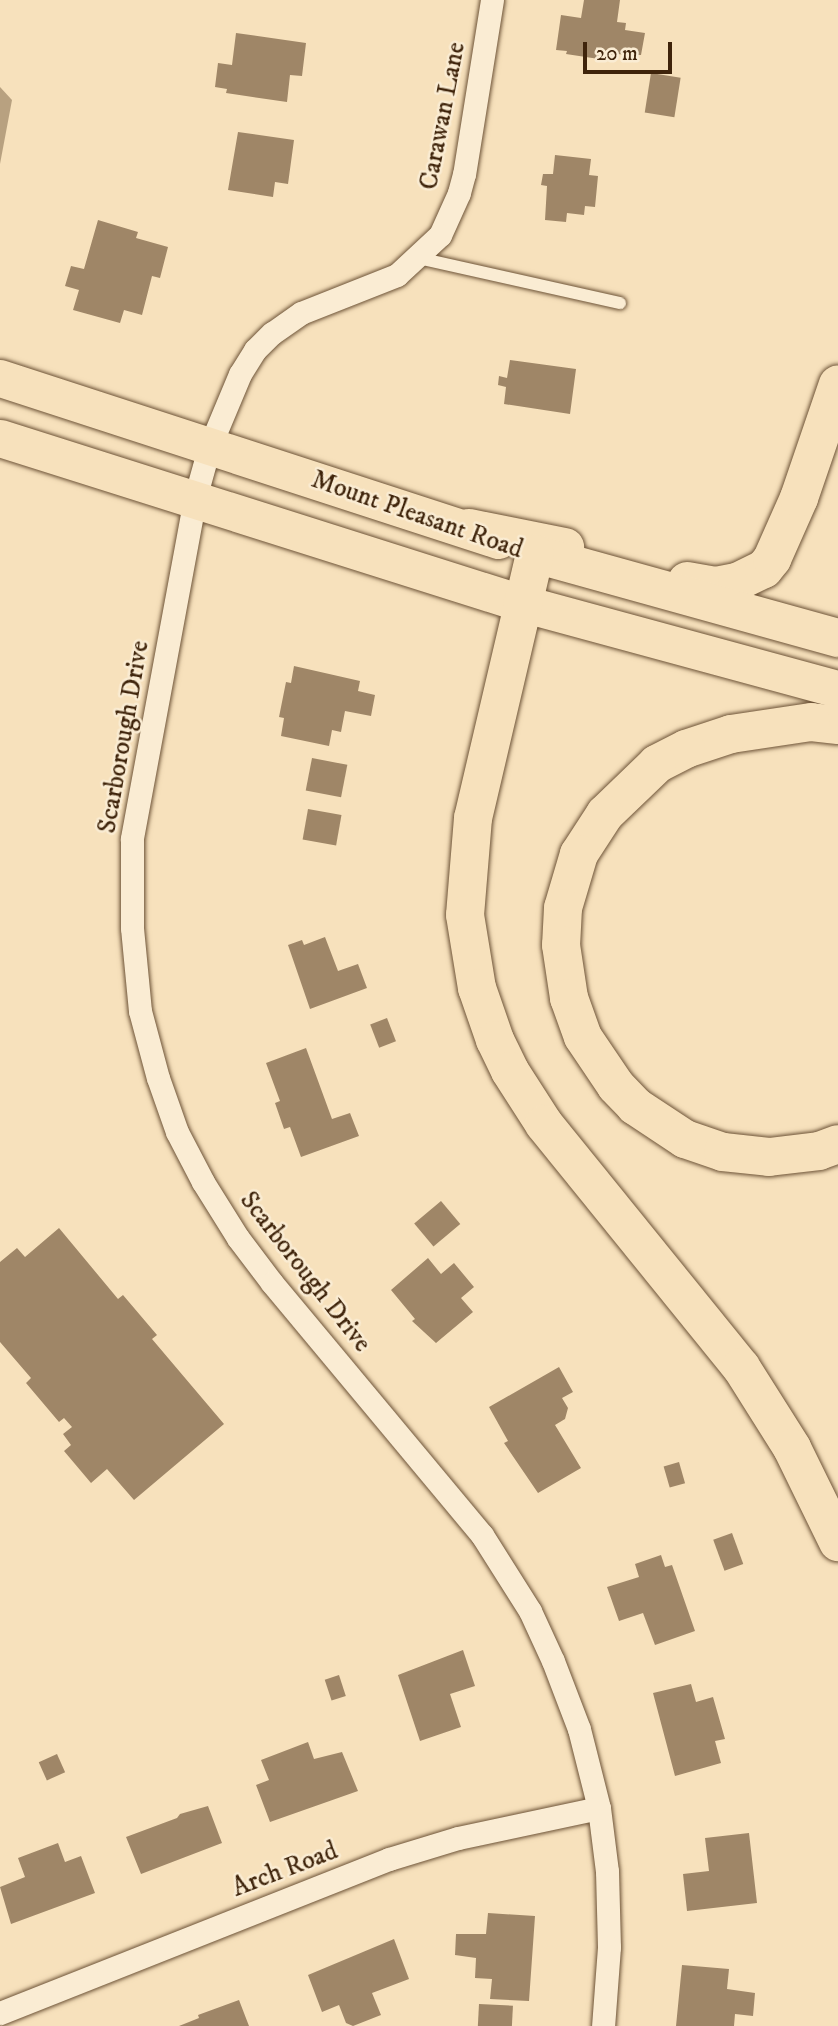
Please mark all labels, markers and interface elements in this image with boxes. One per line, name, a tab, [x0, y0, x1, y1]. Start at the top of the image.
scale bar	[586, 28, 675, 72]
street label: Carawan Lane	[413, 39, 473, 193]
text: 20 m	[596, 41, 638, 67]
street label: Mount Pleasant Road	[307, 464, 527, 566]
street label: Scarborough Drive	[92, 638, 156, 836]
street label: Scarborough Drive	[233, 1186, 377, 1358]
street label: Arch Road	[228, 1836, 342, 1904]

